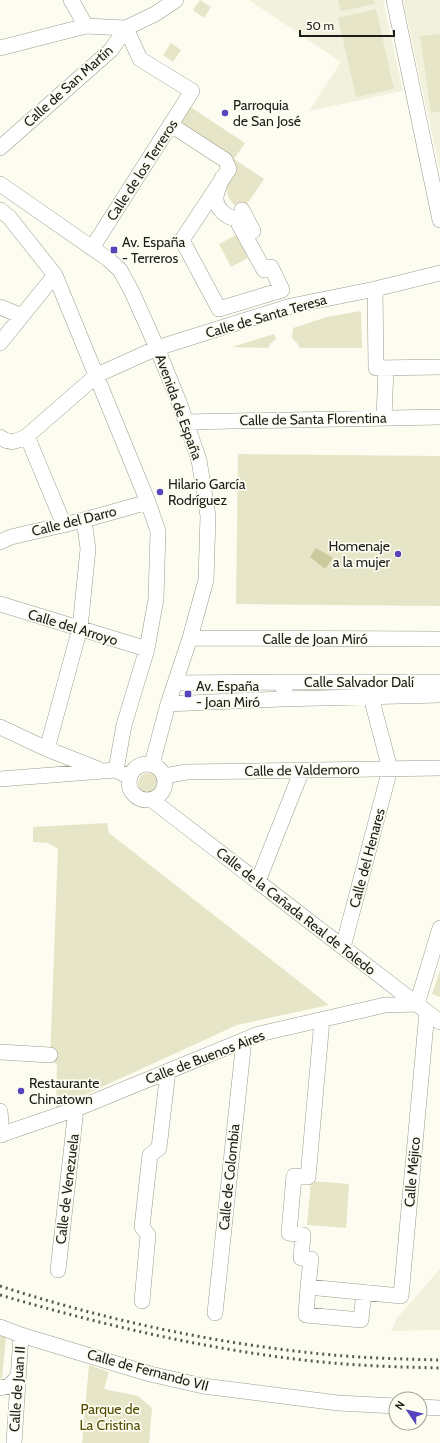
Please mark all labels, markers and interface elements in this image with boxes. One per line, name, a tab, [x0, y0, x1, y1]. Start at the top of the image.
scale bar	[300, 12, 394, 38]
text: 50 m	[306, 18, 334, 33]
street label: Calle de San Martín	[20, 41, 117, 131]
place label: Parroquia de San José	[233, 96, 301, 130]
marker: Parroquia de San José	[220, 108, 230, 118]
street label: Calle de los Terreros	[103, 116, 182, 224]
place label: Av. España - Terreros	[122, 233, 186, 267]
marker: Av. España - Terreros	[109, 245, 119, 255]
street label: Calle de Santa Teresa	[203, 290, 329, 342]
street label: Avenida de España	[152, 352, 207, 463]
street label: Calle de Santa Florentina	[239, 409, 387, 429]
place label: Hilario García Rodríguez	[168, 475, 246, 509]
marker: Hilario García Rodríguez	[155, 487, 165, 497]
street label: Calle del Darro	[30, 502, 119, 540]
place label: Homenaje a la mujer	[328, 537, 391, 571]
marker: Homenaje a la mujer	[393, 549, 403, 559]
street label: Calle del Arroyo	[26, 605, 120, 649]
street label: Calle de Joan Miró	[262, 630, 368, 648]
street label: Calle Salvador Dalí	[304, 673, 414, 691]
place label: Av. España - Joan Miró	[196, 677, 260, 711]
marker: Av. España - Joan Miró	[183, 689, 193, 699]
street label: Calle de Valdemoro	[244, 760, 360, 780]
street label: Calle del Henares	[345, 806, 389, 910]
street label: Calle de la Cañada Real de Toledo	[213, 843, 380, 979]
street label: Calle de Buenos Aires	[143, 1026, 267, 1088]
place label: Restaurante Chinatown	[29, 1074, 100, 1108]
marker: Restaurante Chinatown	[16, 1086, 26, 1096]
street label: Calle de Colombia	[214, 1123, 244, 1231]
street label: Calle de Venezuela	[51, 1132, 83, 1245]
street label: Calle Méjico	[400, 1136, 424, 1208]
street label: Calle de Fernando VII	[85, 1345, 211, 1395]
street label: Calle de Juan II	[5, 1346, 29, 1432]
north arrow	[388, 1391, 428, 1431]
text: N	[392, 1398, 408, 1412]
park label: Parque de La Cristina	[80, 1400, 141, 1434]

